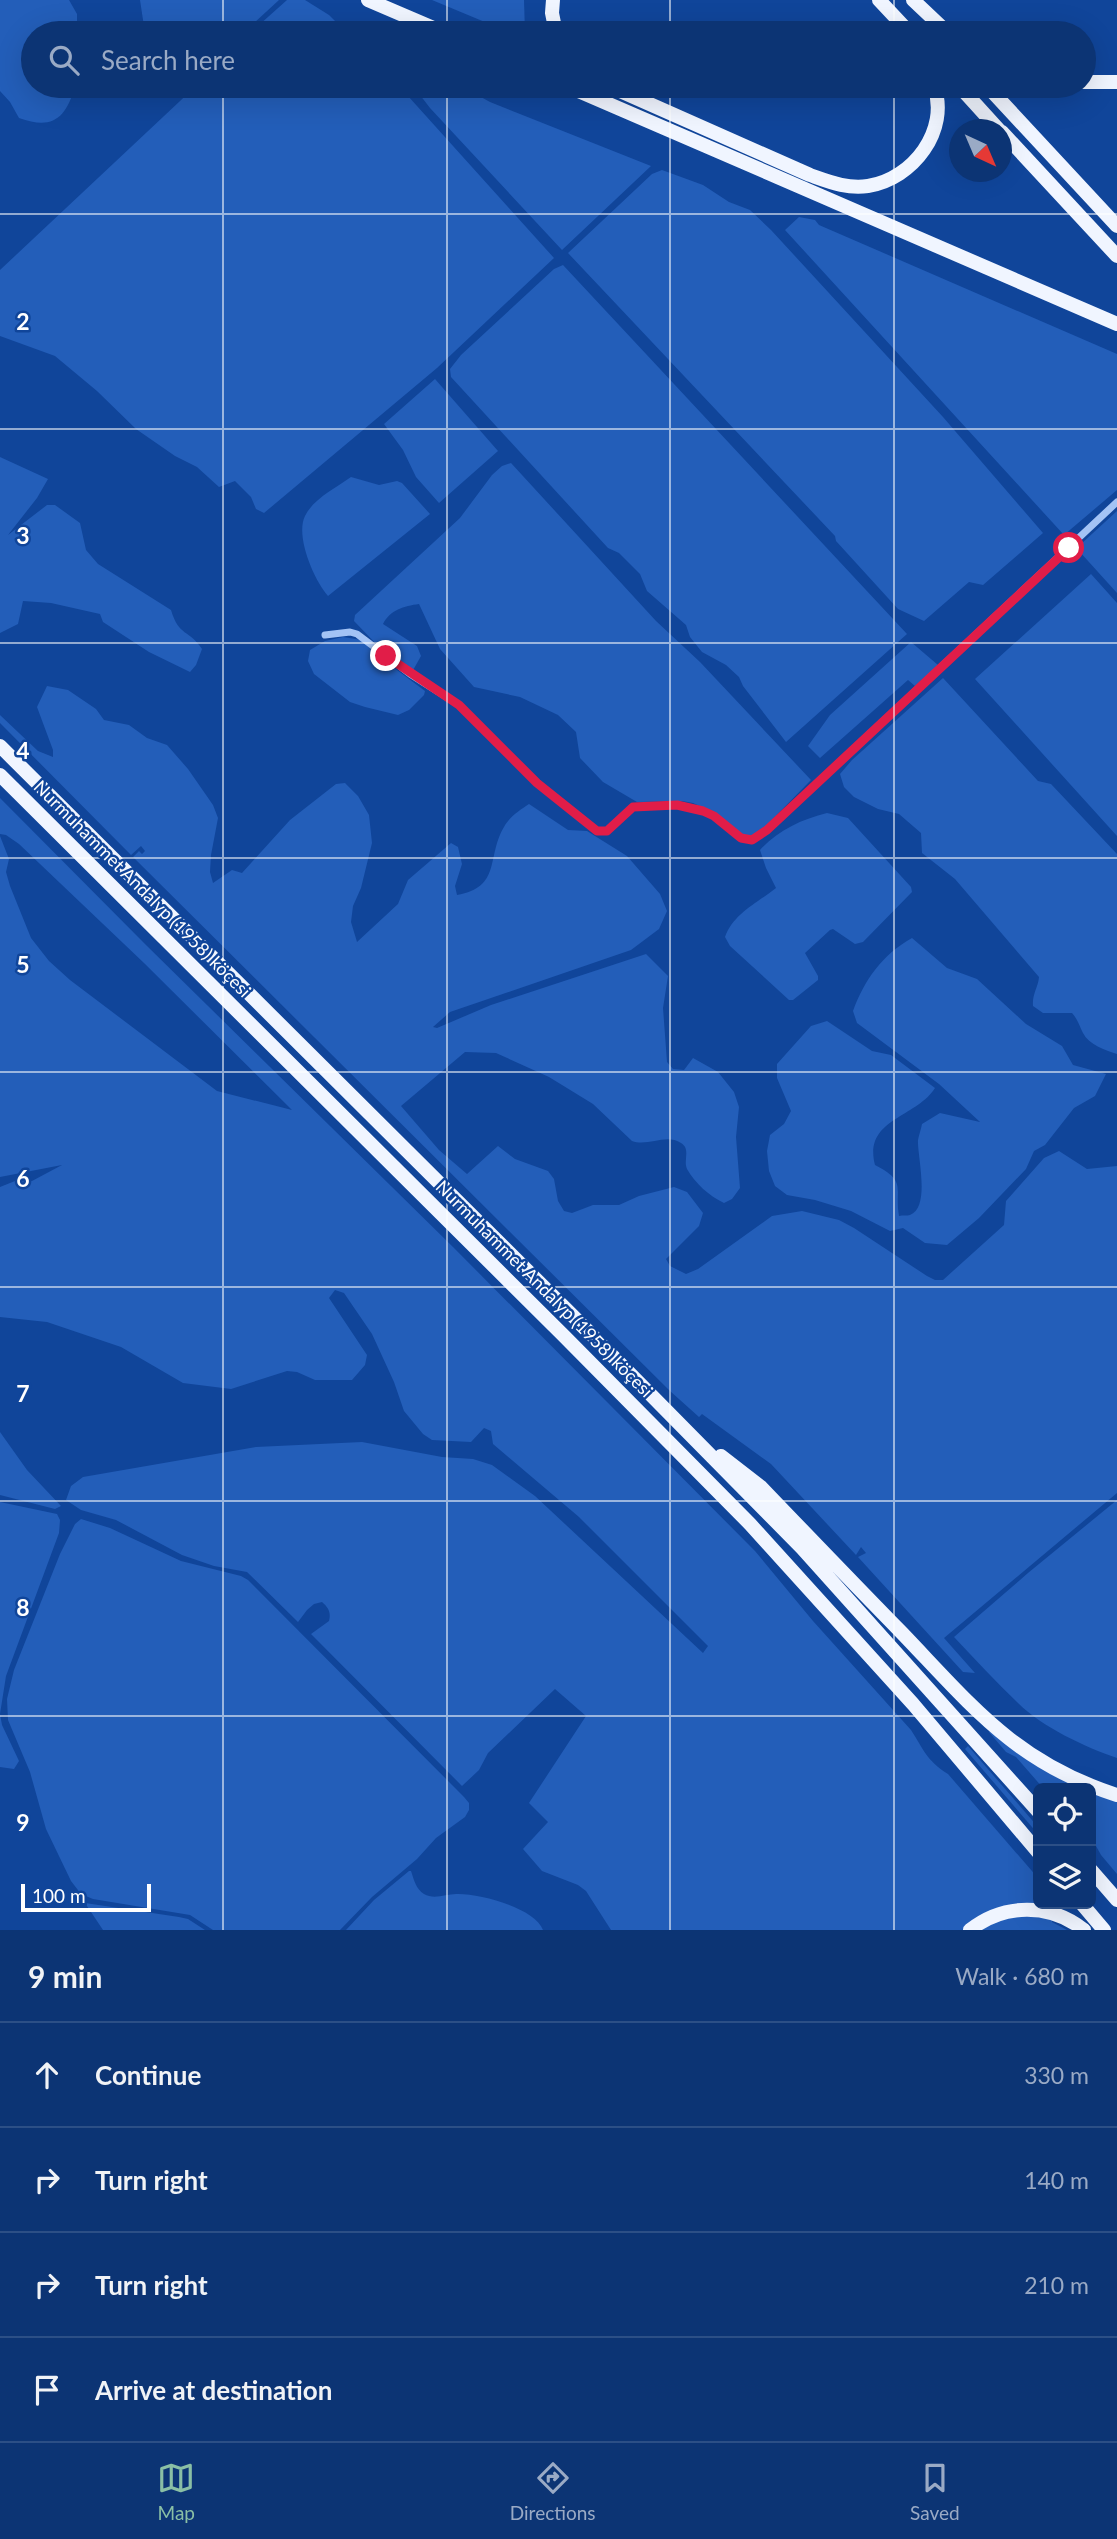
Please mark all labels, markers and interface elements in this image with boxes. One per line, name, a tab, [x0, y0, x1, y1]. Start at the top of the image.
search box	[21, 21, 1096, 98]
icon: search	[45, 41, 83, 79]
text: Search here	[101, 44, 235, 76]
north arrow	[949, 119, 1012, 182]
text: 2	[16, 307, 30, 335]
text: 3	[16, 521, 30, 549]
route start	[1053, 532, 1084, 563]
route end	[370, 640, 401, 671]
text: 4	[16, 736, 30, 764]
street label: Nurmuhammet Andalyp (1958) köçesi	[30, 775, 256, 1001]
text: 5	[16, 950, 30, 978]
text: 6	[16, 1164, 30, 1192]
street label: Nurmuhammet Andalyp (1958) köçesi	[432, 1175, 658, 1401]
text: 7	[16, 1379, 30, 1407]
text: 8	[16, 1593, 30, 1621]
map controls	[1033, 1783, 1096, 1909]
button: locate	[1033, 1783, 1096, 1846]
text: 9	[16, 1808, 30, 1836]
button: layers	[1033, 1846, 1096, 1909]
scale bar	[21, 1881, 150, 1913]
text: 100 m	[32, 1884, 86, 1907]
text: 9 min	[28, 1958, 102, 1994]
text: Walk · 680 m	[955, 1962, 1089, 1990]
icon: ahead	[28, 2056, 66, 2094]
text: Continue	[95, 2059, 201, 2091]
text: 330 m	[1024, 2061, 1089, 2089]
icon: right	[28, 2161, 66, 2199]
text: Turn right	[95, 2164, 208, 2196]
text: 140 m	[1024, 2166, 1089, 2194]
icon: right	[28, 2266, 66, 2304]
text: Turn right	[95, 2269, 208, 2301]
text: 210 m	[1024, 2271, 1089, 2299]
icon: arrive	[28, 2371, 66, 2409]
text: Arrive at destination	[95, 2374, 332, 2406]
tab: Map	[157, 2459, 195, 2524]
tab: Directions	[510, 2459, 596, 2524]
tab: Saved	[910, 2459, 960, 2524]

